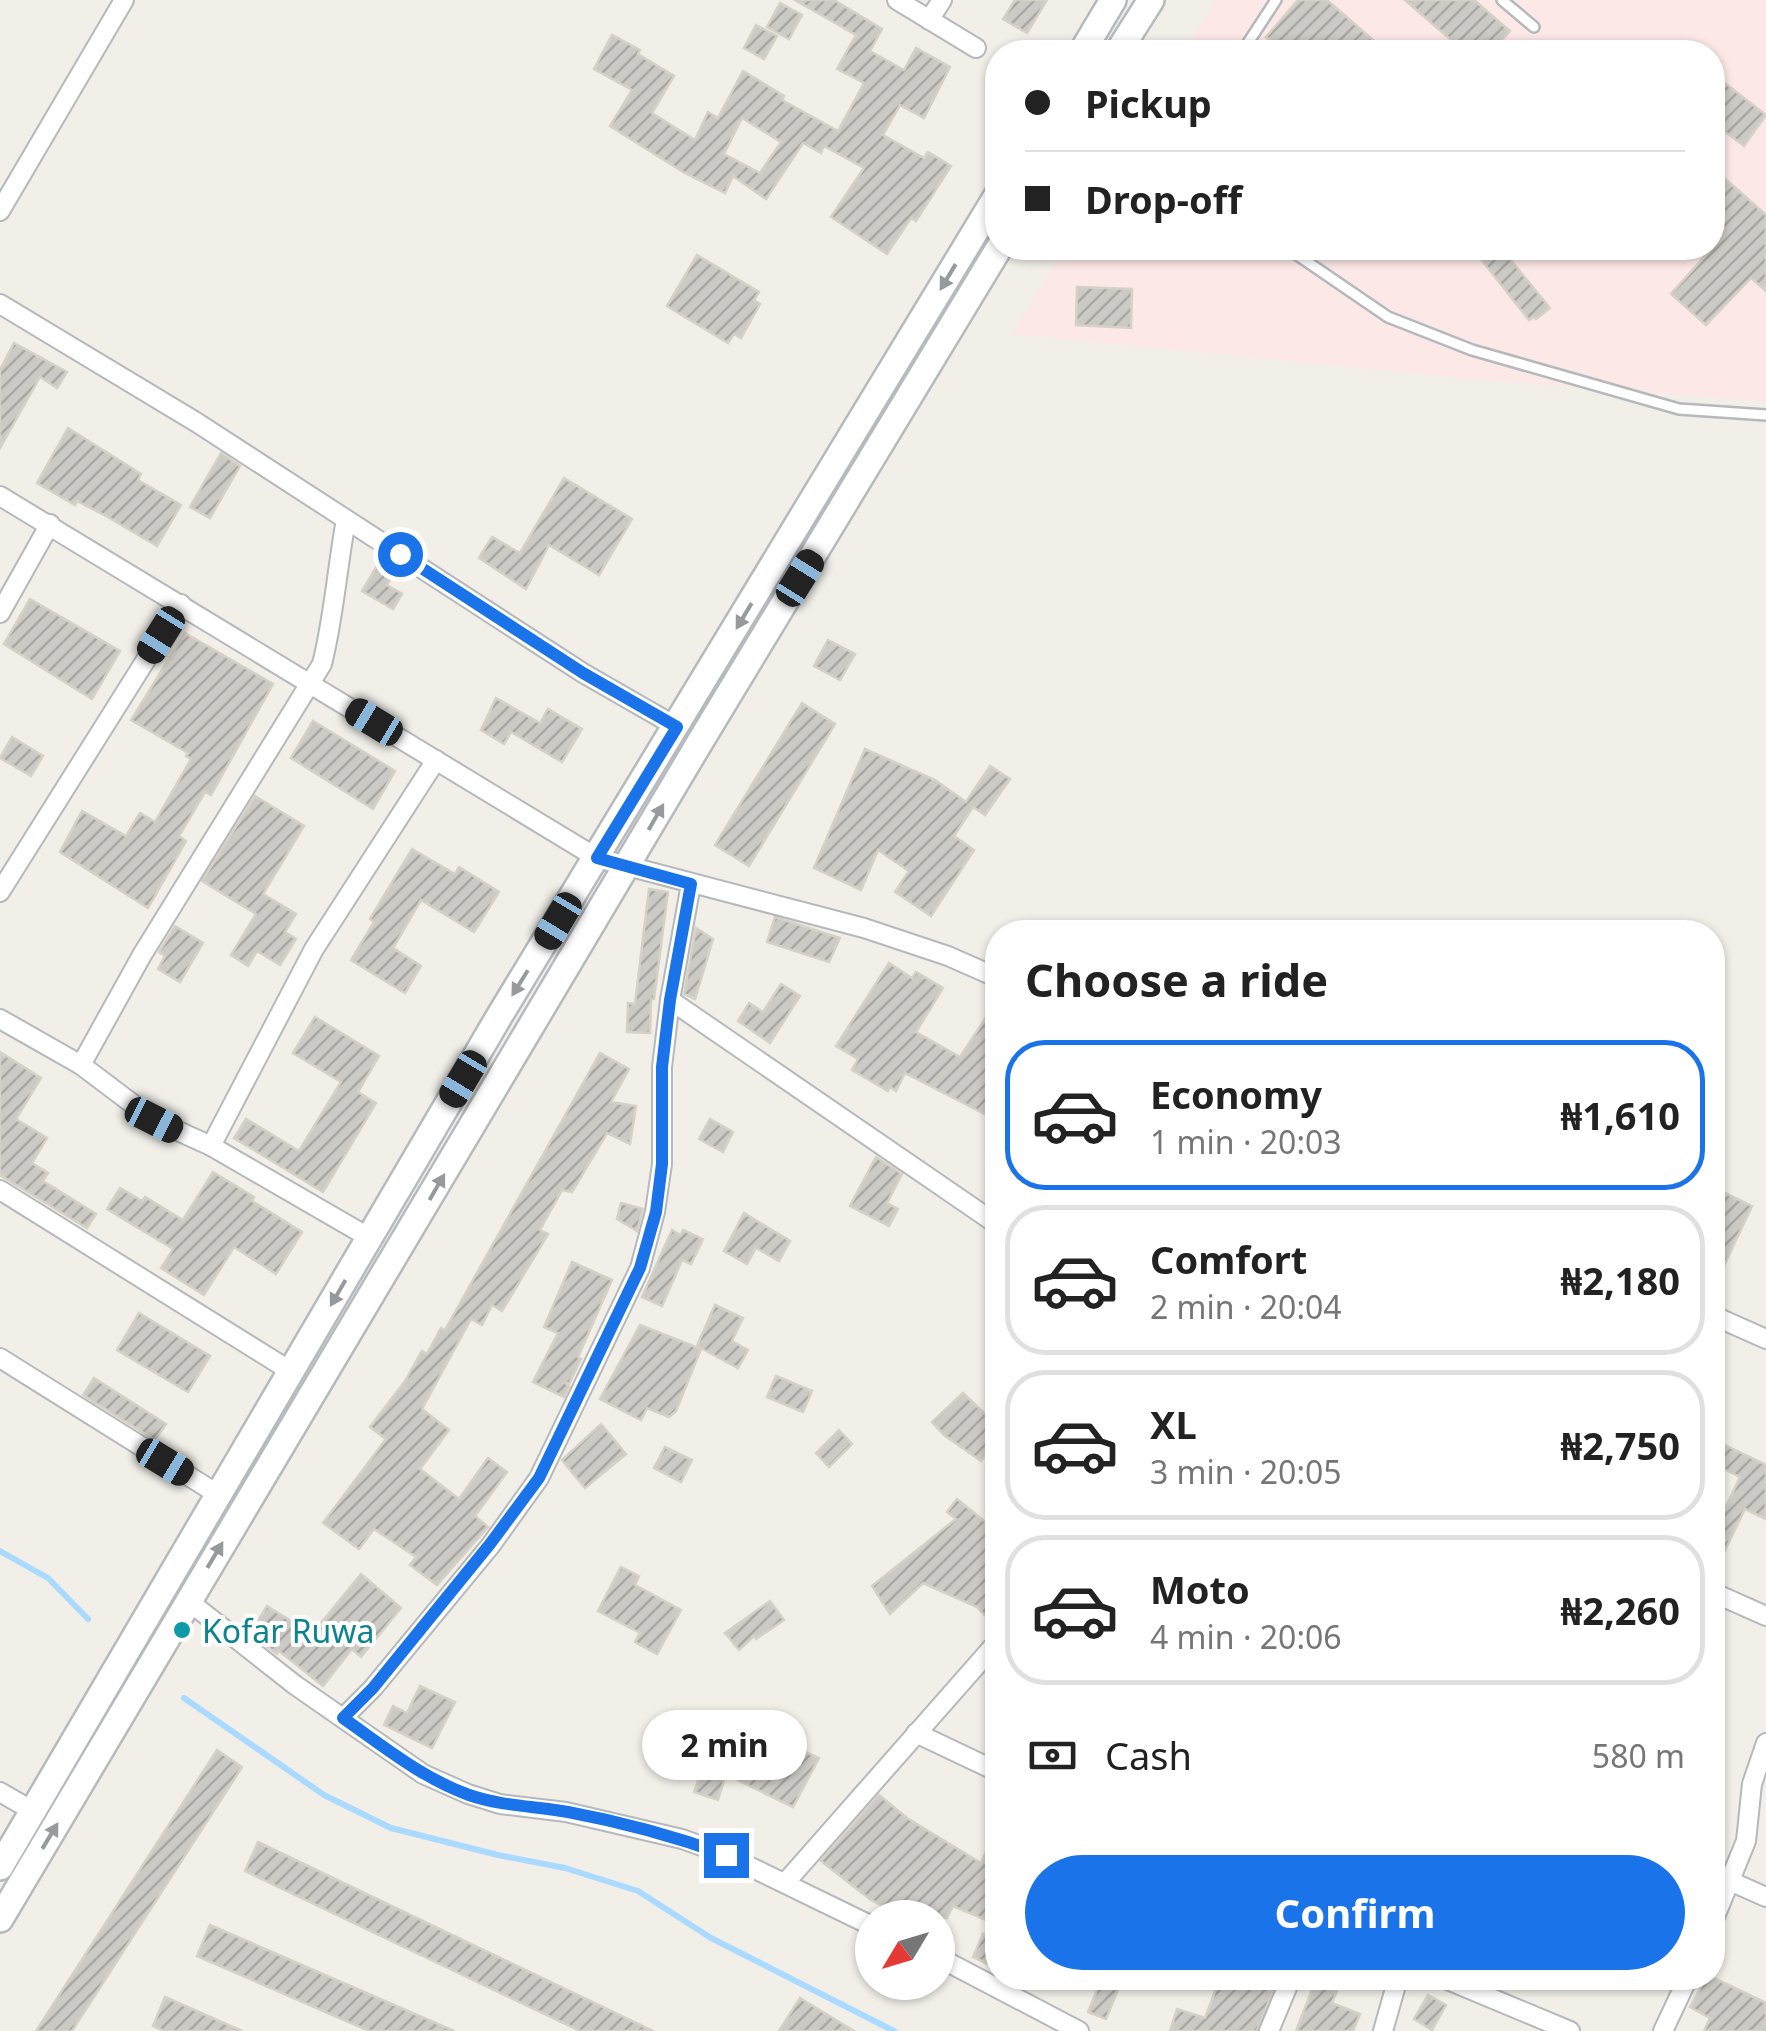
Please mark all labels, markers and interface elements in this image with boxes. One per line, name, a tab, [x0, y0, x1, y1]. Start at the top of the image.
text: Pickup	[1085, 77, 1212, 129]
text: Drop-off	[1085, 173, 1242, 225]
one-way arrow	[939, 263, 956, 292]
route start	[378, 532, 423, 577]
car	[771, 545, 829, 611]
car	[132, 602, 190, 668]
one-way arrow	[736, 602, 753, 630]
car	[341, 694, 407, 750]
one-way arrow	[647, 803, 664, 831]
car	[530, 888, 586, 954]
text: Choose a ride	[1025, 949, 1328, 1010]
one-way arrow	[512, 969, 529, 997]
car	[435, 1046, 491, 1112]
text: Economy	[1150, 1068, 1322, 1120]
icon: car	[1030, 1070, 1120, 1160]
text: ₦1,610	[1560, 1089, 1680, 1141]
car	[120, 1093, 188, 1147]
text: 1 min · 20:03	[1150, 1120, 1342, 1163]
one-way arrow	[428, 1173, 445, 1201]
text: Comfort	[1150, 1233, 1307, 1285]
icon: car	[1030, 1235, 1120, 1325]
text: ₦2,180	[1560, 1254, 1680, 1306]
one-way arrow	[330, 1279, 347, 1308]
text: 2 min · 20:04	[1150, 1285, 1342, 1328]
text: XL	[1150, 1398, 1197, 1450]
icon: car	[1030, 1400, 1120, 1490]
text: ₦2,750	[1560, 1419, 1680, 1471]
car	[132, 1434, 198, 1490]
text: 3 min · 20:05	[1150, 1450, 1342, 1493]
one-way arrow	[205, 1541, 223, 1569]
text: Moto	[1150, 1563, 1250, 1615]
icon: car	[1030, 1565, 1120, 1655]
text: ₦2,260	[1560, 1584, 1680, 1636]
place label: Kofar Ruwa	[202, 1609, 374, 1652]
text: 4 min · 20:06	[1150, 1615, 1342, 1658]
marker: Kofar Ruwa	[171, 1619, 193, 1641]
callout: 2 min	[644, 1710, 808, 1780]
text: 2 min	[680, 1723, 769, 1766]
icon: cash	[1025, 1728, 1080, 1783]
text: Cash	[1105, 1729, 1192, 1781]
text: 580 m	[1592, 1734, 1685, 1777]
one-way arrow	[41, 1822, 58, 1850]
route end	[704, 1833, 749, 1878]
button: Confirm	[1025, 1855, 1685, 1970]
north arrow	[855, 1900, 955, 2000]
map controls	[855, 1900, 955, 2000]

